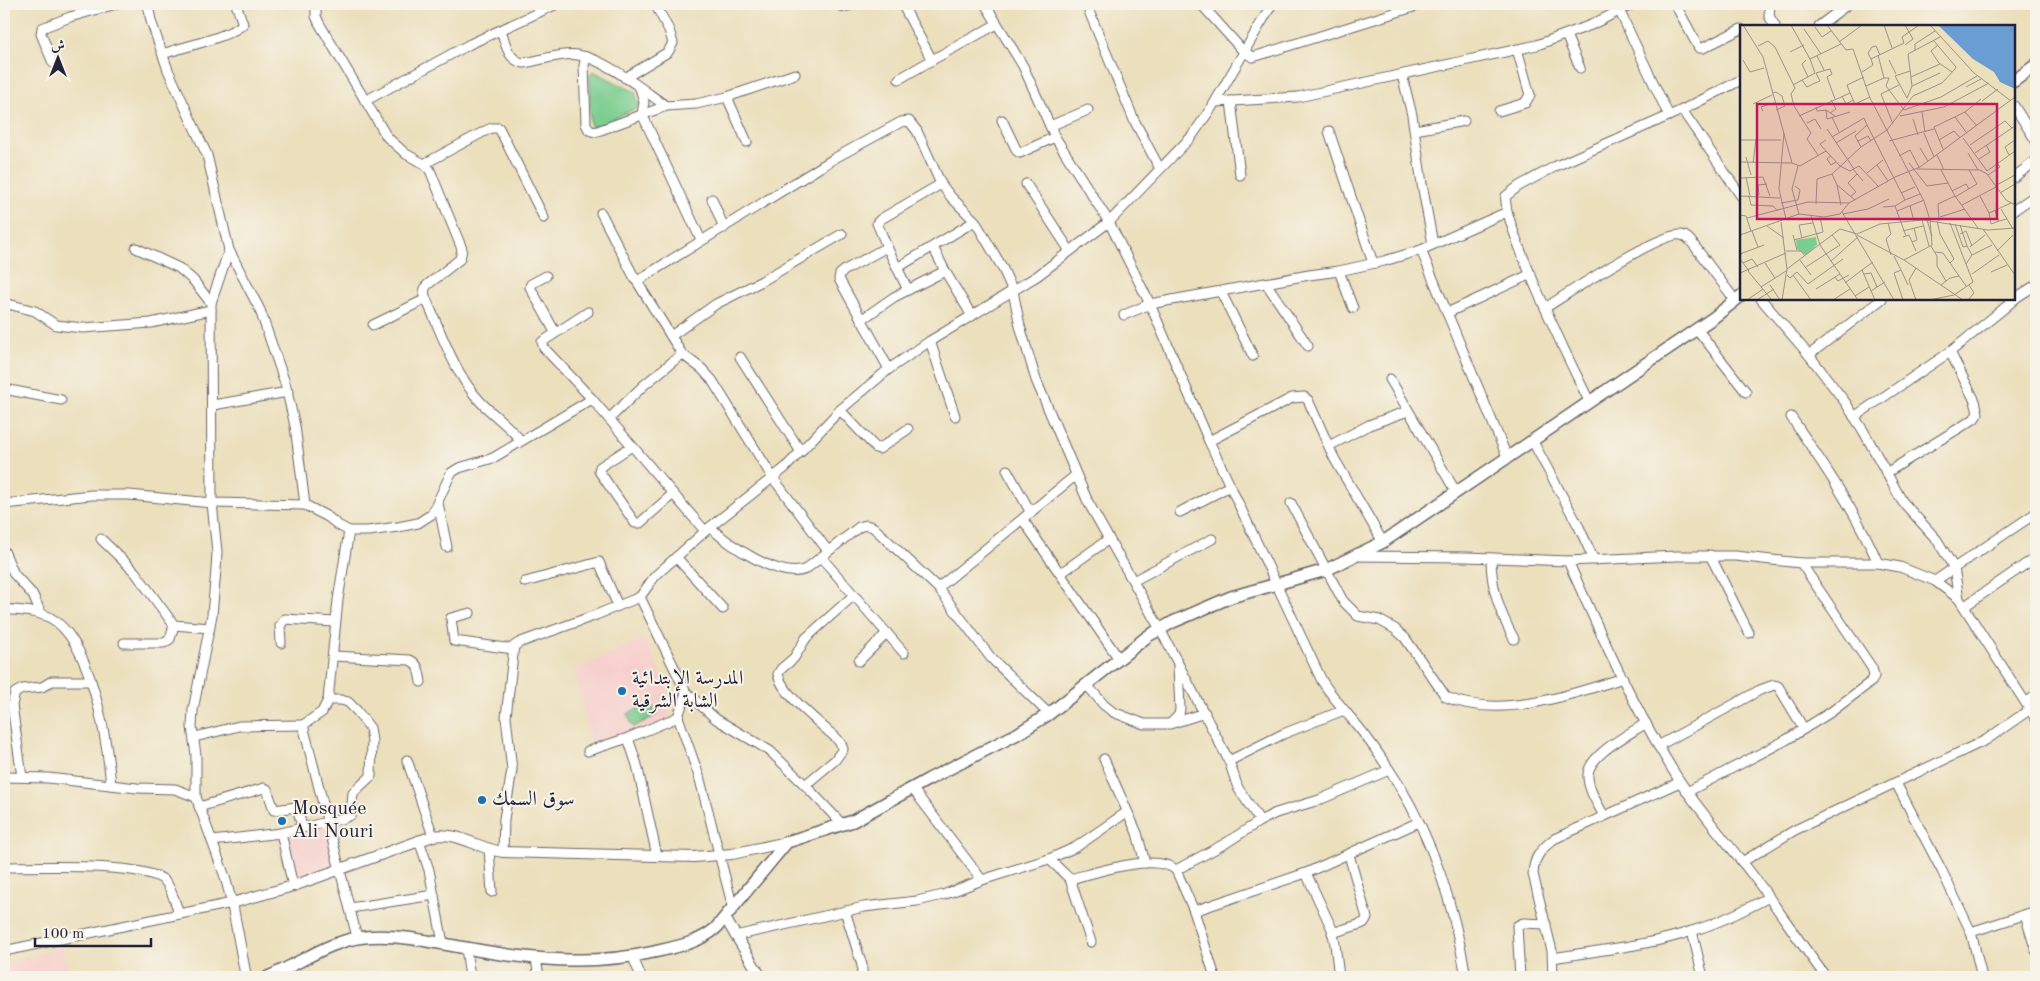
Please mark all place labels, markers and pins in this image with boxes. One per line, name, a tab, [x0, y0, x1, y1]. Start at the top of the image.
place label: المدرسة الإبتدائية الشابة الشرقية	[632, 669, 743, 714]
marker: المدرسة الإبتدائية الشابة الشرقية	[616, 685, 628, 697]
place label: سوق السمك	[492, 789, 575, 811]
marker: سوق السمك	[476, 794, 488, 806]
place label: Mosquée Ali Nouri	[292, 799, 373, 842]
marker: Mosquée Ali Nouri	[276, 815, 288, 827]

